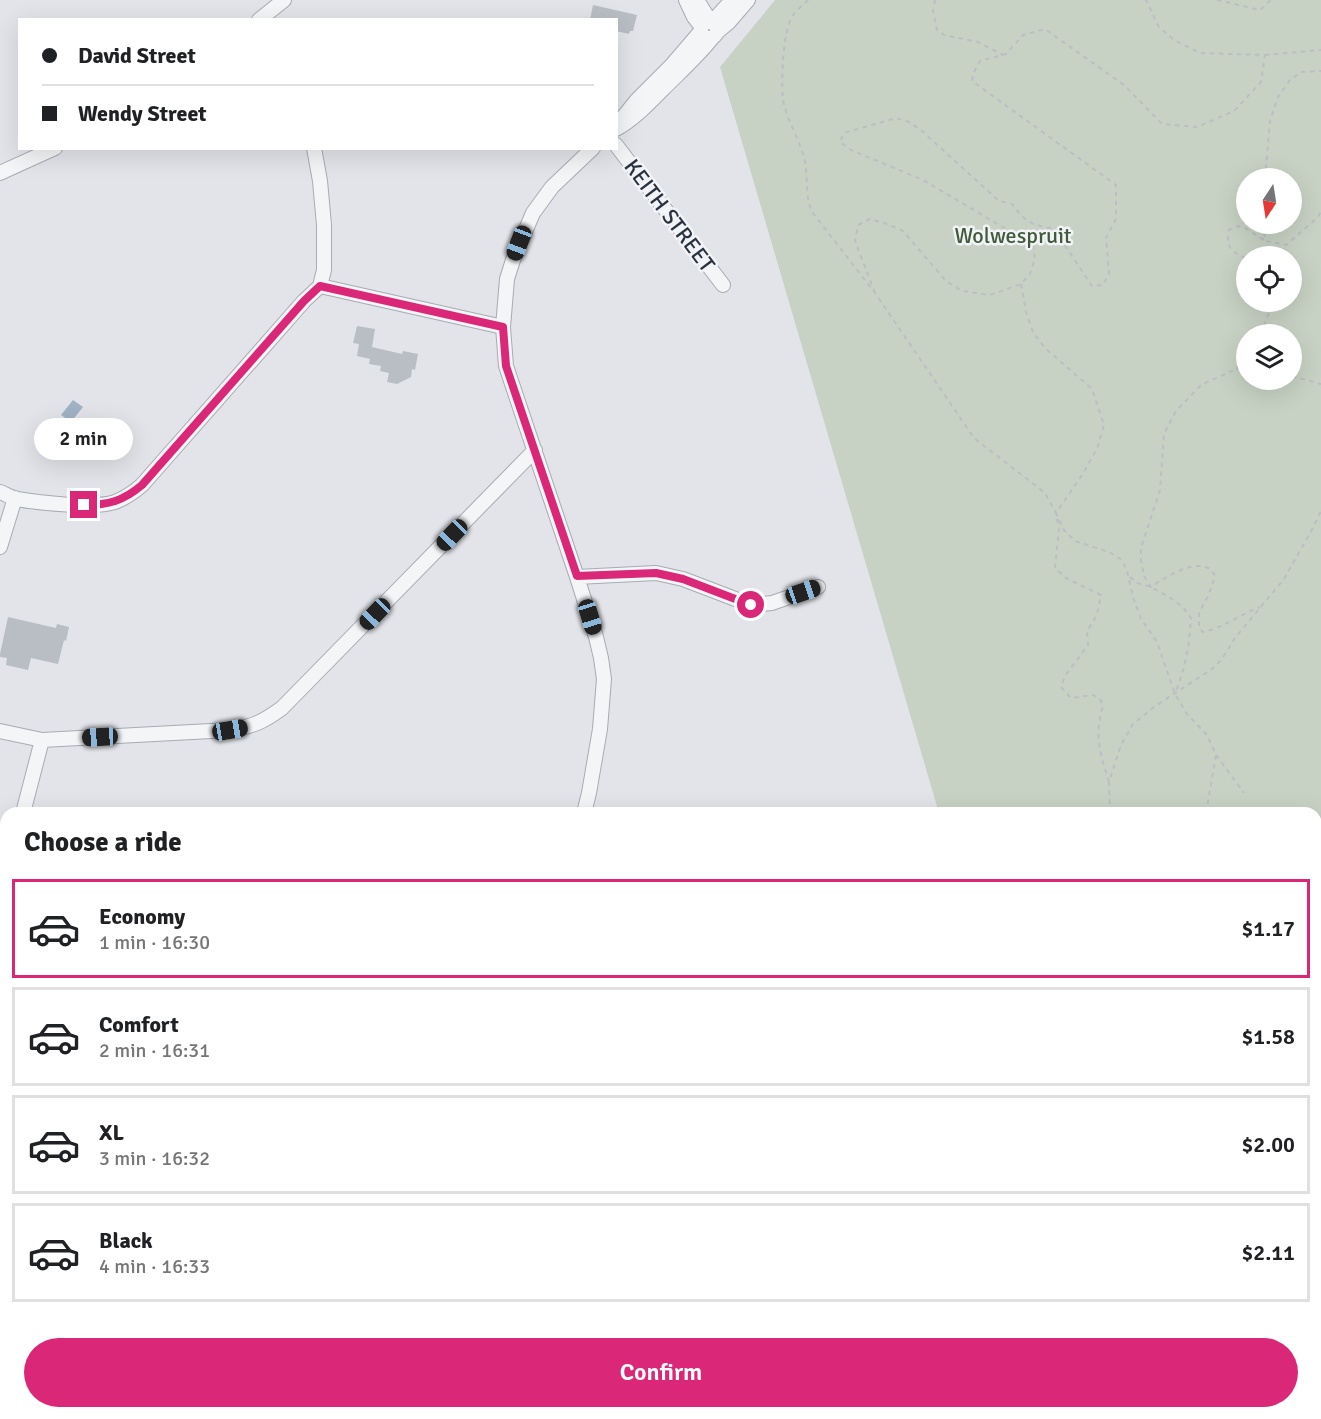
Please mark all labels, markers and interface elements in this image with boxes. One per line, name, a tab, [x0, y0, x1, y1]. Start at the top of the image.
text: David Street	[78, 42, 196, 69]
text: Wendy Street	[78, 100, 207, 127]
street label: KEITH STREET	[619, 154, 721, 277]
north arrow	[1236, 168, 1302, 234]
map controls	[1236, 168, 1302, 390]
park label: Wolwespruit	[954, 222, 1072, 249]
car	[504, 223, 534, 263]
button: locate	[1236, 246, 1302, 312]
button: layers	[1236, 324, 1302, 390]
callout: 2 min	[34, 418, 134, 460]
text: 2 min	[60, 426, 107, 451]
route end	[70, 491, 97, 518]
car	[433, 516, 471, 554]
car	[783, 578, 823, 606]
route start	[737, 591, 764, 618]
car	[356, 595, 394, 633]
car	[576, 597, 604, 637]
car	[211, 718, 249, 742]
car	[82, 727, 118, 747]
text: Choose a ride	[24, 826, 182, 859]
icon: car	[27, 902, 81, 956]
text: Economy	[99, 903, 185, 930]
text: $1.17	[1241, 915, 1295, 942]
text: 1 min · 16:30	[99, 930, 210, 955]
icon: car	[27, 1010, 81, 1064]
text: Comfort	[99, 1011, 179, 1038]
text: $1.58	[1241, 1023, 1295, 1050]
text: 2 min · 16:31	[99, 1038, 210, 1063]
icon: car	[27, 1118, 81, 1172]
text: XL	[99, 1119, 124, 1146]
text: $2.00	[1241, 1131, 1295, 1158]
text: 3 min · 16:32	[99, 1146, 210, 1171]
icon: car	[27, 1226, 81, 1280]
text: Black	[99, 1227, 153, 1254]
text: $2.11	[1241, 1239, 1295, 1266]
text: 4 min · 16:33	[99, 1254, 210, 1279]
button: Confirm	[24, 1338, 1298, 1407]

